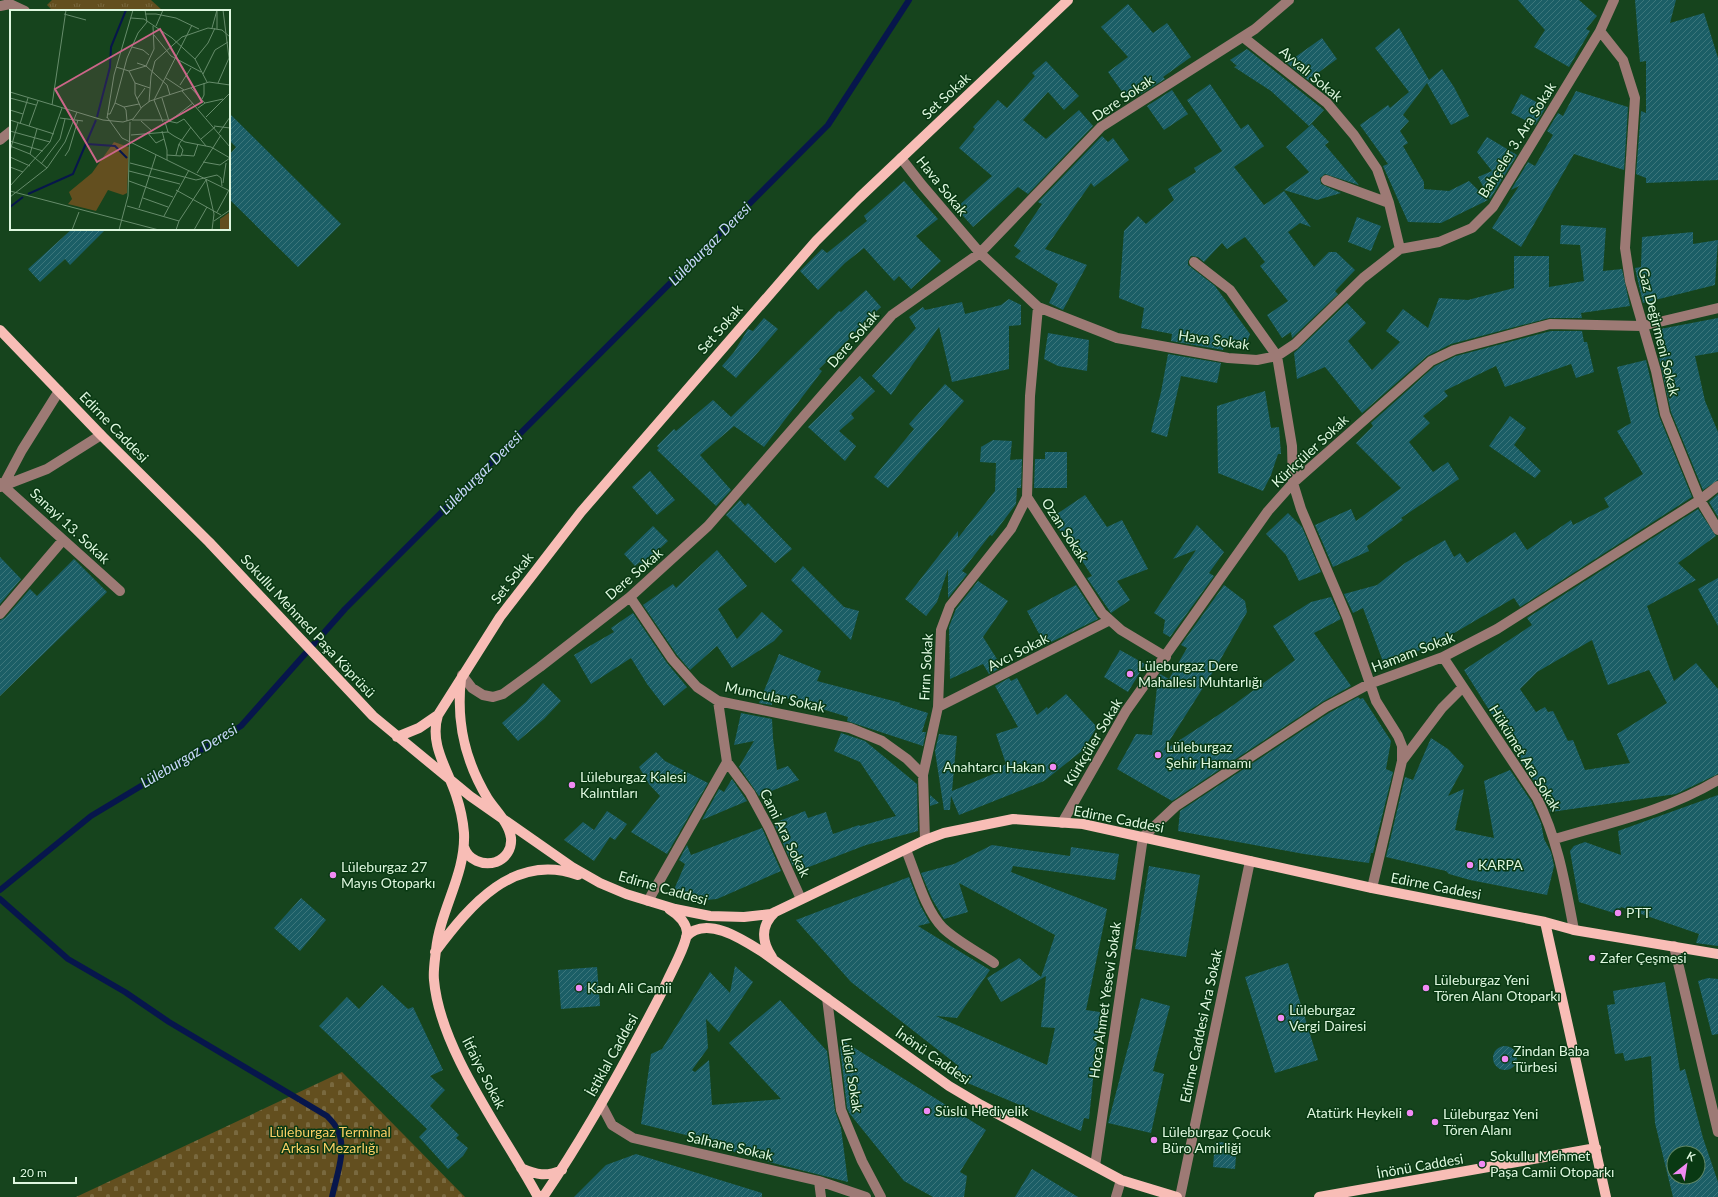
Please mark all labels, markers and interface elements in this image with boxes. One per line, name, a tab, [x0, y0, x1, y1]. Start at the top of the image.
inset map	[10, 10, 230, 230]
street label: Ayvalı Sokak	[1276, 42, 1347, 105]
street label: Set Sokak	[918, 68, 974, 122]
street label: Dere Sokak	[1089, 70, 1157, 124]
street label: Bahçeler 3. Ara Sokak	[1474, 78, 1559, 201]
street label: Hava Sokak	[913, 153, 972, 220]
water label: Lüleburgaz Deresi	[664, 198, 755, 289]
street label: Gaz Değirmeni Sokak	[1635, 266, 1684, 398]
street label: Set Sokak	[693, 300, 746, 357]
street label: Dere Sokak	[823, 306, 883, 371]
street label: Hava Sokak	[1177, 326, 1252, 353]
street label: Edirne Caddesi	[76, 388, 152, 466]
street label: Kürkçüler Sokak	[1268, 410, 1352, 491]
water label: Lüleburgaz Deresi	[435, 427, 526, 518]
street label: Sanayi 13. Sokak	[27, 484, 114, 568]
street label: Ozan Sokak	[1039, 495, 1093, 565]
street label: Dere Sokak	[602, 544, 666, 603]
street label: Set Sokak	[487, 548, 537, 607]
street label: Sokullu Mehmed Paşa Köprüsü	[237, 550, 379, 701]
street label: Hamam Sokak	[1369, 628, 1458, 675]
street label: Avcı Sokak	[984, 629, 1052, 674]
street label: Fırın Sokak	[915, 632, 936, 701]
place label: Lüleburgaz Dere Mahallesi Muhtarlığı	[1138, 657, 1262, 690]
marker: Lüleburgaz Dere Mahallesi Muhtarlığı	[1125, 669, 1135, 679]
street label: Mumcular Sokak	[723, 678, 828, 716]
street label: Kürkçüler Sokak	[1060, 694, 1126, 788]
street label: Hükümet Ara Sokak	[1486, 702, 1565, 815]
water label: Lüleburgaz Deresi	[137, 719, 241, 791]
place label: Lüleburgaz Şehir Hamamı	[1166, 738, 1251, 771]
marker: Lüleburgaz Şehir Hamamı	[1153, 750, 1163, 760]
place label: Anahtarcı Hakan	[943, 758, 1045, 775]
marker: Anahtarcı Hakan	[1048, 762, 1058, 772]
place label: Lüleburgaz Kalesi Kalıntıları	[580, 768, 686, 801]
marker: Lüleburgaz Kalesi Kalıntıları	[567, 780, 577, 790]
street label: Cami Ara Sokak	[757, 786, 815, 880]
street label: Edirne Caddesi	[1072, 801, 1166, 836]
place label: KARPA	[1478, 856, 1523, 873]
place label: Lüleburgaz 27 Mayıs Otoparkı	[341, 858, 435, 891]
marker: KARPA	[1465, 860, 1475, 870]
street label: Edirne Caddesi	[617, 867, 710, 908]
street label: Edirne Caddesi	[1389, 868, 1483, 903]
marker: Lüleburgaz 27 Mayıs Otoparkı	[328, 870, 338, 880]
place label: PTT	[1626, 904, 1652, 921]
marker: PTT	[1613, 908, 1623, 918]
street label: Hoca Ahmet Yesevi Sokak	[1085, 920, 1124, 1079]
street label: Edirne Caddesi Ara Sokak	[1176, 947, 1225, 1104]
place label: Zafer Çeşmesi	[1600, 949, 1687, 966]
marker: Zafer Çeşmesi	[1587, 953, 1597, 963]
place label: Lüleburgaz Yeni Tören Alanı Otoparkı	[1434, 971, 1561, 1004]
place label: Kadı Ali Camii	[587, 979, 672, 996]
marker: Kadı Ali Camii	[574, 983, 584, 993]
marker: Lüleburgaz Yeni Tören Alanı Otoparkı	[1421, 983, 1431, 993]
place label: Lüleburgaz Vergi Dairesi	[1289, 1001, 1366, 1034]
street label: İstiklal Caddesi	[582, 1011, 641, 1099]
marker: Lüleburgaz Vergi Dairesi	[1276, 1013, 1286, 1023]
street label: İnönü Caddesi	[893, 1024, 974, 1088]
street label: İtfaiye Sokak	[459, 1034, 510, 1112]
street label: Lüleci Sokak	[838, 1036, 867, 1114]
place label: Zindan Baba Türbesi	[1513, 1042, 1590, 1075]
marker: Zindan Baba Türbesi	[1500, 1054, 1510, 1064]
place label: Süslü Hediyelik	[935, 1102, 1029, 1119]
place label: Atatürk Heykeli	[1307, 1104, 1402, 1121]
place label: Lüleburgaz Yeni Tören Alanı	[1443, 1105, 1538, 1138]
marker: Süslü Hediyelik	[922, 1106, 932, 1116]
marker: Atatürk Heykeli	[1405, 1108, 1415, 1118]
marker: Lüleburgaz Yeni Tören Alanı	[1430, 1117, 1440, 1127]
park label: Lüleburgaz Terminal Arkası Mezarlığı	[269, 1123, 391, 1156]
place label: Lüleburgaz Çocuk Büro Amirliği	[1162, 1123, 1272, 1156]
street label: Salhane Sokak	[685, 1127, 776, 1164]
marker: Lüleburgaz Çocuk Büro Amirliği	[1149, 1135, 1159, 1145]
north arrow	[1666, 1145, 1706, 1185]
place label: Sokullu Mehmet Paşa Camii Otoparkı	[1490, 1147, 1614, 1180]
text: K	[1685, 1148, 1698, 1164]
street label: İnönü Caddesi	[1375, 1150, 1465, 1181]
scale bar	[14, 1159, 76, 1185]
marker: Sokullu Mehmet Paşa Camii Otoparkı	[1477, 1159, 1487, 1169]
text: 20 m	[20, 1165, 47, 1180]

